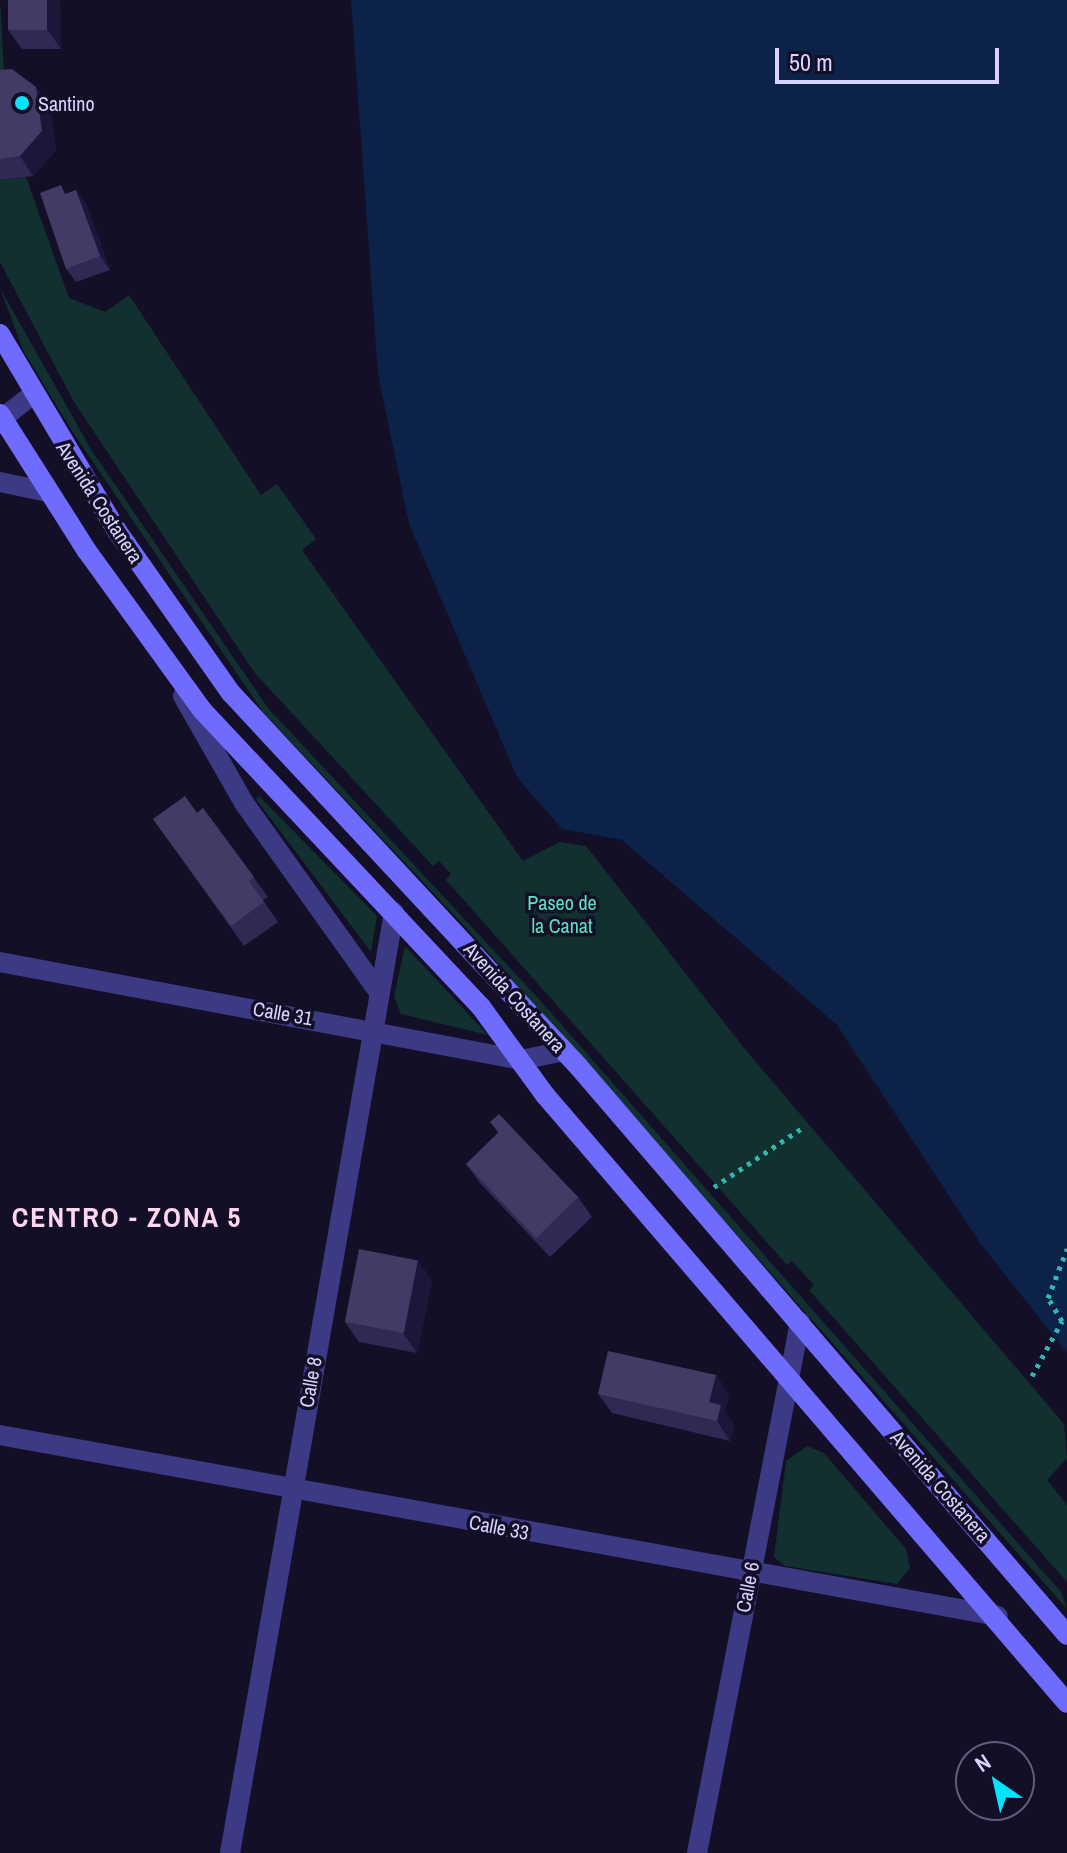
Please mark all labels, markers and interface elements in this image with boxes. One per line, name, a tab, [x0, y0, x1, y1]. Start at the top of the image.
scale bar	[779, 32, 1003, 82]
text: 50 m	[789, 46, 833, 78]
place label: Santino	[38, 91, 95, 115]
marker: Santino	[13, 94, 31, 112]
street label: Avenida Costanera	[52, 437, 148, 567]
park label: Paseo de la Canat	[527, 891, 597, 938]
street label: Avenida Costanera	[459, 937, 571, 1057]
street label: Calle 31	[251, 996, 315, 1030]
district label: CENTRO - ZONA 5	[11, 1200, 243, 1234]
street label: Calle 8	[294, 1355, 326, 1409]
street label: Avenida Costanera	[886, 1425, 996, 1547]
street label: Calle 33	[467, 1509, 531, 1545]
street label: Calle 6	[730, 1560, 764, 1614]
north arrow	[955, 1741, 1035, 1821]
text: N	[969, 1747, 996, 1779]

